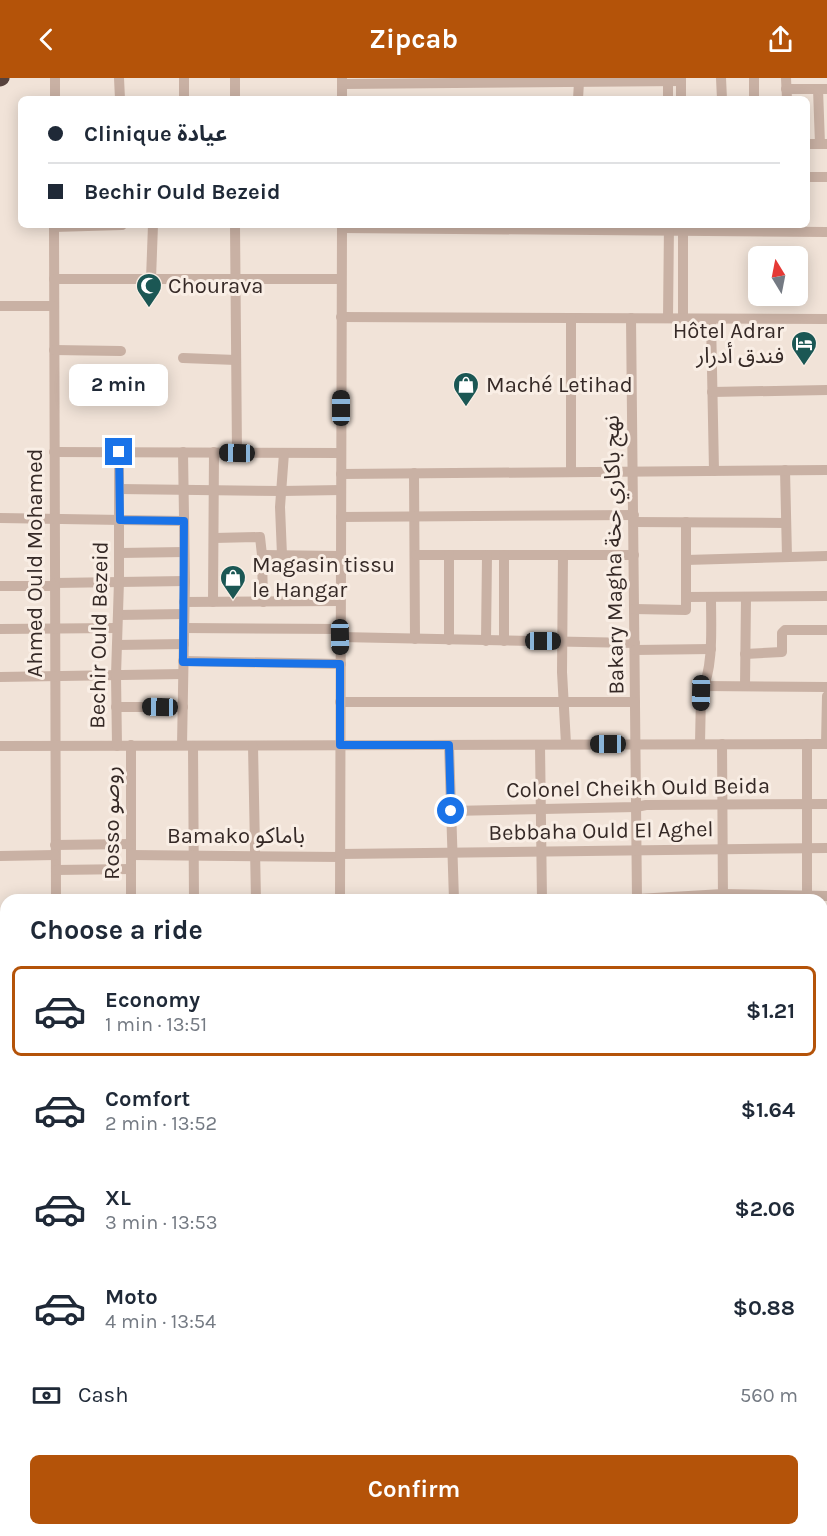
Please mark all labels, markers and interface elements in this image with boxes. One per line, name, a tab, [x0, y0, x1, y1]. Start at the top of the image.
icon: back	[30, 23, 63, 56]
text: Zipcab	[369, 23, 458, 55]
icon: share	[764, 23, 797, 56]
text: Clinique عيادة	[84, 121, 227, 147]
text: Bechir Ould Bezeid	[84, 179, 280, 205]
north arrow	[748, 246, 808, 306]
map controls	[748, 246, 808, 306]
mosque icon: Chourava	[134, 271, 164, 309]
place label: Chourava	[168, 273, 263, 299]
place label: Hôtel Adrar فندق أدرار	[673, 318, 784, 369]
hotel icon: Hôtel Adrar فندق أدرار	[789, 329, 819, 367]
callout: 2 min	[70, 365, 168, 407]
shop icon: Maché Letihad	[451, 370, 481, 408]
place label: Maché Letihad	[486, 372, 633, 398]
text: 2 min	[91, 373, 146, 396]
car	[332, 390, 350, 426]
street label: Bakary Magha نهج باكاري حخة	[599, 415, 633, 695]
route end	[105, 438, 132, 465]
car	[219, 444, 255, 462]
street label: Ahmed Ould Mohamed	[22, 449, 48, 677]
street label: Bechir Ould Bezeid	[84, 541, 114, 729]
place label: Magasin tissu le Hangar	[252, 552, 395, 603]
shop icon: Magasin tissu le Hangar	[218, 563, 248, 601]
car	[331, 619, 349, 655]
car	[525, 632, 561, 650]
car	[692, 675, 710, 711]
car	[142, 698, 178, 716]
car	[590, 735, 626, 753]
street label: Rosso روصو	[99, 766, 125, 880]
street label: Colonel Cheikh Ould Beida	[506, 773, 770, 803]
route start	[437, 797, 464, 824]
street label: Bebbaha Ould El Aghel	[488, 816, 714, 846]
street label: Bamako باماكو	[167, 823, 305, 849]
text: Choose a ride	[30, 914, 203, 946]
icon: car	[33, 984, 87, 1038]
text: Economy	[105, 987, 200, 1013]
text: $1.21	[746, 998, 795, 1024]
text: 1 min · 13:51	[105, 1013, 207, 1036]
icon: car	[33, 1083, 87, 1137]
text: Comfort	[105, 1086, 190, 1112]
text: $1.64	[741, 1097, 795, 1123]
text: 2 min · 13:52	[105, 1112, 217, 1135]
icon: car	[33, 1182, 87, 1236]
text: XL	[105, 1185, 131, 1211]
text: $2.06	[735, 1196, 795, 1222]
text: 3 min · 13:53	[105, 1211, 218, 1234]
icon: car	[33, 1281, 87, 1335]
text: Moto	[105, 1284, 158, 1310]
text: $0.88	[733, 1295, 795, 1321]
text: 4 min · 13:54	[105, 1310, 216, 1333]
icon: cash	[30, 1379, 63, 1412]
text: Cash	[78, 1382, 128, 1408]
text: 560 m	[740, 1384, 798, 1407]
button: Confirm	[30, 1455, 798, 1524]

